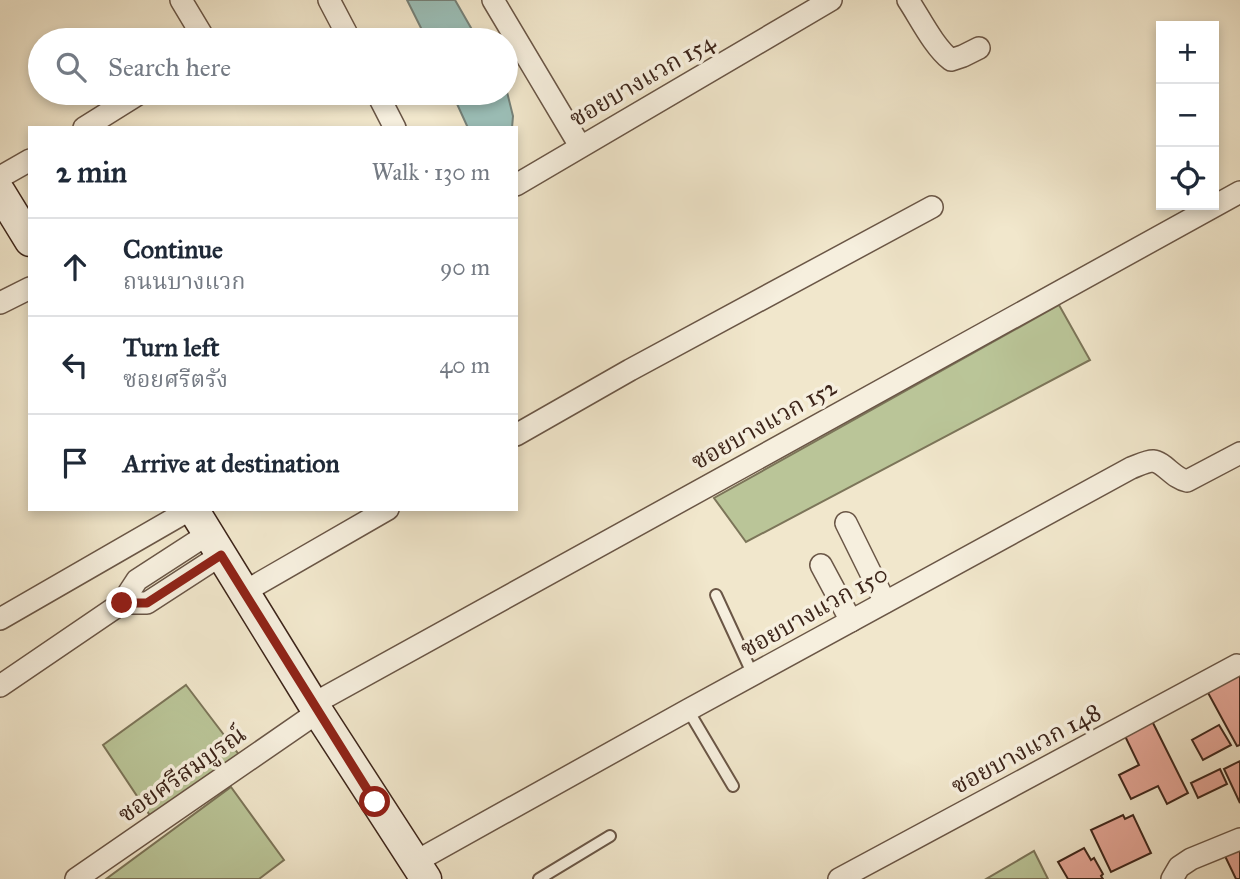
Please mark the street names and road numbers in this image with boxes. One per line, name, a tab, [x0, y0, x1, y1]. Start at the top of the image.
street label: ซอยบางแวก 154	[564, 26, 721, 134]
street label: ซอยบางแวก 152	[686, 372, 842, 476]
street label: ซอยบางแวก 150	[735, 558, 893, 664]
street label: ซอยบางแวก 148	[946, 697, 1106, 801]
street label: ซอยศรีสมบูรณ์	[111, 718, 252, 829]

